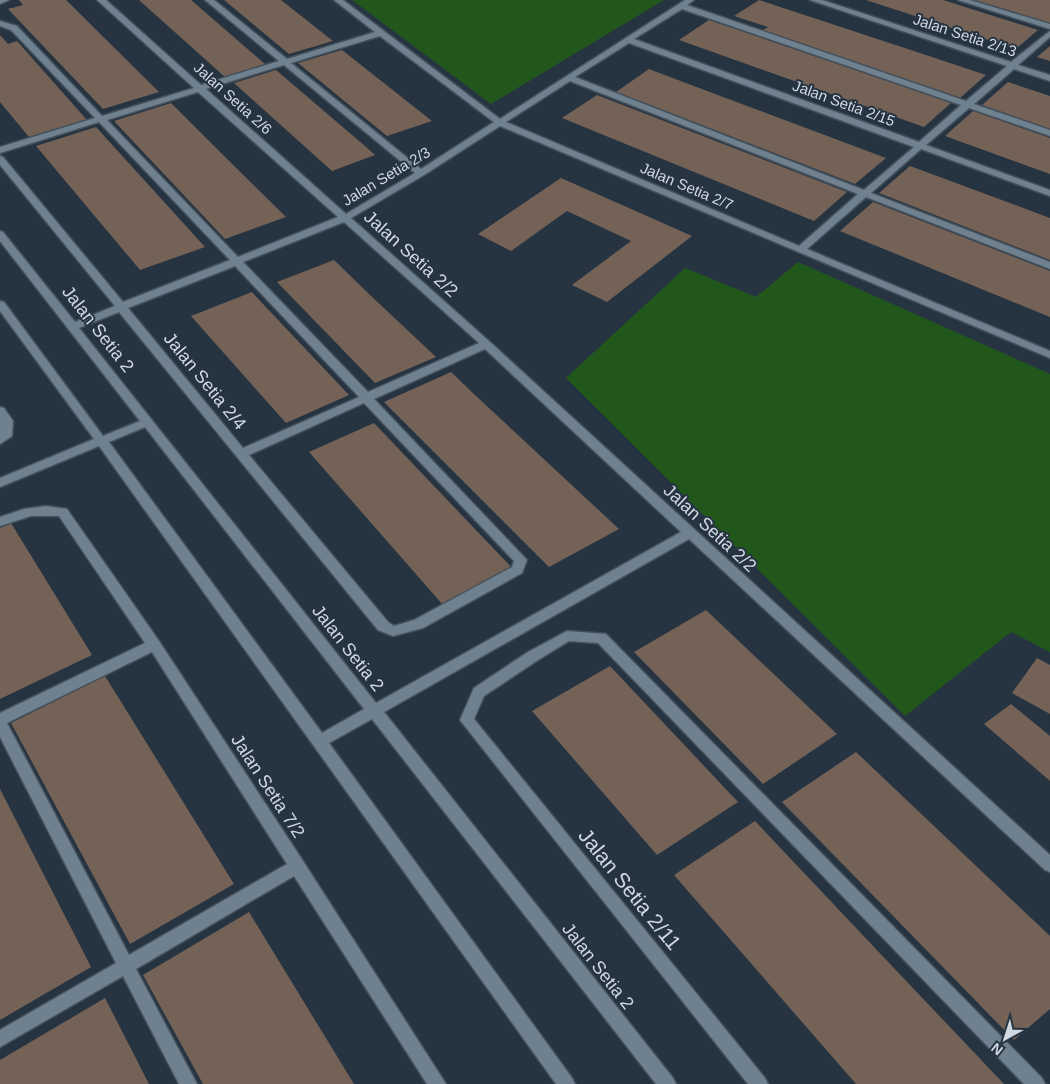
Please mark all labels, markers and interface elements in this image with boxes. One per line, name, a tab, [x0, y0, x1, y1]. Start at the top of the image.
street label: Jalan Setia 2/13	[911, 10, 1019, 60]
street label: Jalan Setia 2/6	[190, 58, 276, 138]
street label: Jalan Setia 2/15	[791, 77, 897, 129]
street label: Jalan Setia 2/3	[339, 143, 433, 209]
street label: Jalan Setia 2/7	[638, 159, 736, 213]
street label: Jalan Setia 2/2	[360, 207, 462, 301]
street label: Jalan Setia 2	[58, 282, 138, 376]
street label: Jalan Setia 2/4	[160, 328, 250, 434]
street label: Jalan Setia 2/2	[660, 480, 760, 576]
street label: Jalan Setia 2	[308, 601, 388, 695]
street label: Jalan Setia 7/2	[227, 731, 309, 841]
street label: Jalan Setia 2/11	[574, 824, 686, 954]
street label: Jalan Setia 2	[558, 919, 638, 1013]
north arrow	[980, 1014, 1030, 1064]
text: N	[988, 1040, 1006, 1059]

